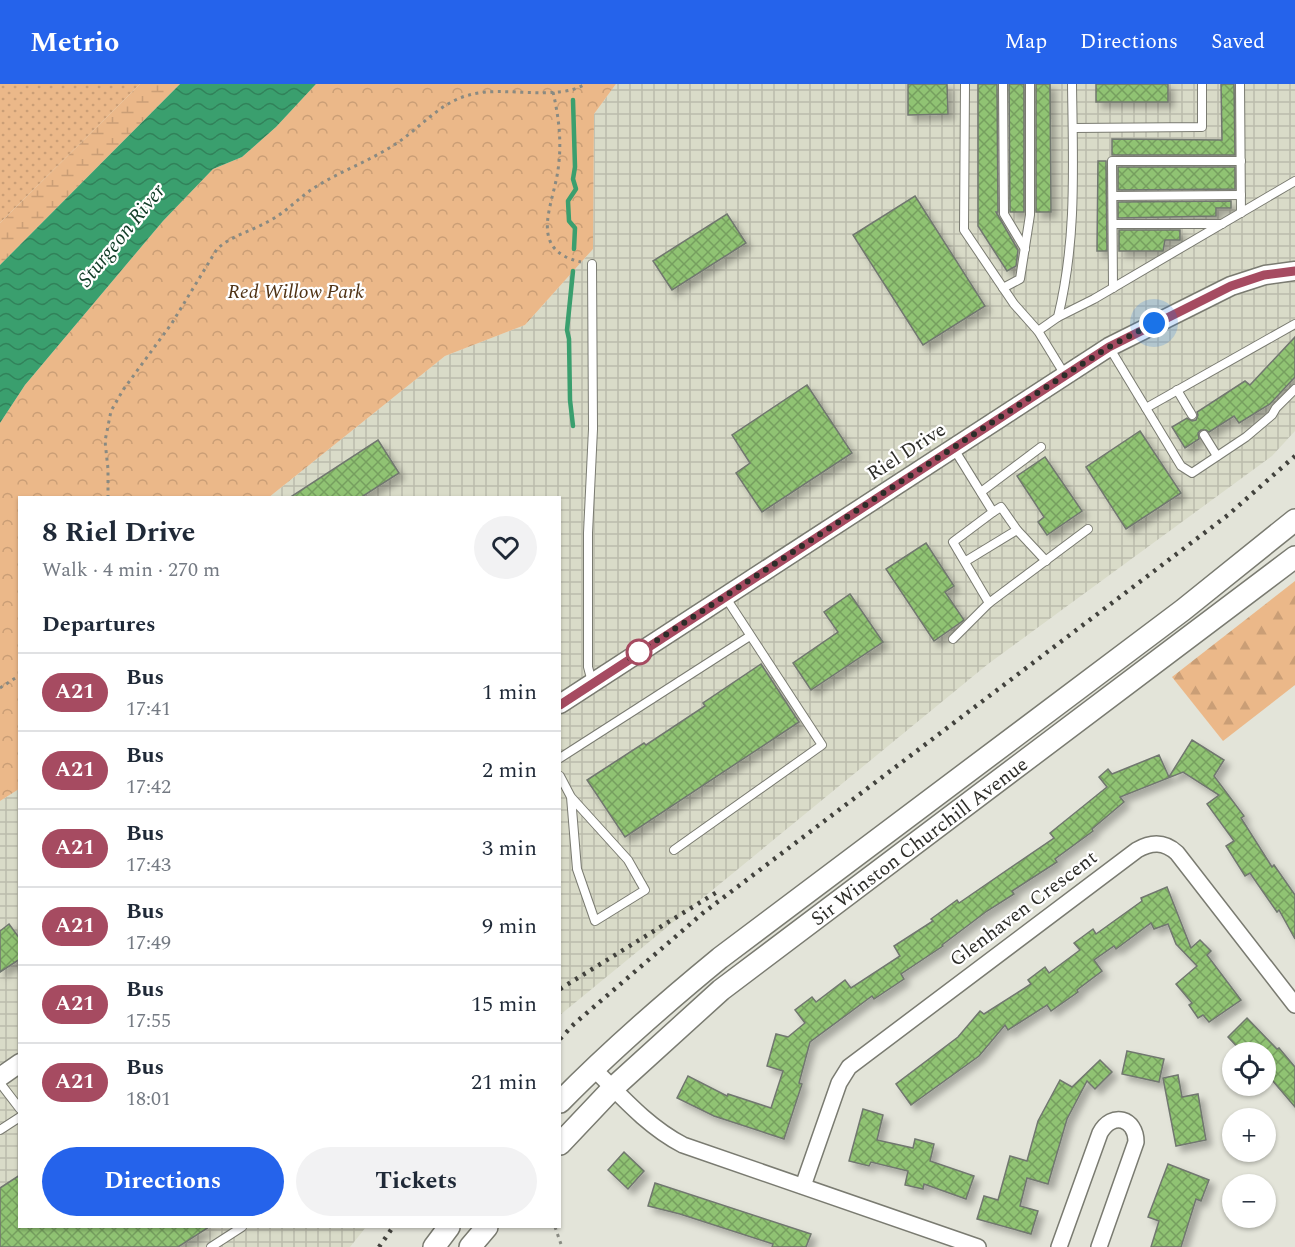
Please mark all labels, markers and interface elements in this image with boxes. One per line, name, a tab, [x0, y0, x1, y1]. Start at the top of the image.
text: Metrio	[30, 21, 119, 64]
text: Map	[1005, 26, 1047, 58]
text: Directions	[1080, 26, 1178, 58]
text: Saved	[1211, 26, 1265, 58]
water label: Sturgeon River	[70, 176, 174, 294]
park label: Red Willow Park	[228, 277, 365, 307]
your location	[1139, 308, 1169, 338]
street label: Riel Drive	[861, 415, 952, 489]
text: 8 Riel Drive	[42, 511, 195, 554]
button: heart	[474, 516, 537, 579]
text: Walk · 4 min · 270 m	[42, 555, 220, 585]
text: Departures	[42, 608, 156, 641]
unlabelled marker	[626, 639, 652, 665]
text: Bus	[126, 661, 164, 694]
text: A21	[55, 676, 95, 708]
text: 1 min	[482, 676, 537, 709]
text: 17:41	[126, 694, 171, 724]
text: Bus	[126, 739, 164, 772]
street label: Sir Winston Churchill Avenue	[805, 750, 1035, 934]
text: A21	[55, 754, 95, 786]
text: 2 min	[482, 754, 537, 787]
text: 17:42	[126, 772, 171, 802]
text: Bus	[126, 817, 164, 850]
text: A21	[55, 832, 95, 864]
text: 3 min	[482, 832, 537, 865]
street label: Glenhaven Crescent	[943, 843, 1104, 975]
text: 17:43	[126, 850, 171, 880]
text: Bus	[126, 895, 164, 928]
text: A21	[55, 910, 95, 942]
text: 9 min	[482, 910, 537, 943]
text: 17:49	[126, 928, 171, 958]
text: Bus	[126, 973, 164, 1006]
text: A21	[55, 988, 95, 1020]
text: 15 min	[471, 988, 537, 1021]
text: 17:55	[126, 1006, 171, 1036]
map controls	[1222, 1042, 1276, 1228]
button: locate	[1222, 1042, 1276, 1096]
text: Bus	[126, 1051, 164, 1084]
text: A21	[55, 1066, 95, 1098]
text: 21 min	[471, 1066, 537, 1099]
text: 18:01	[126, 1084, 171, 1114]
button: +	[1222, 1108, 1276, 1162]
button: Directions	[42, 1147, 284, 1216]
button: Tickets	[296, 1147, 537, 1216]
button: −	[1222, 1174, 1276, 1228]

